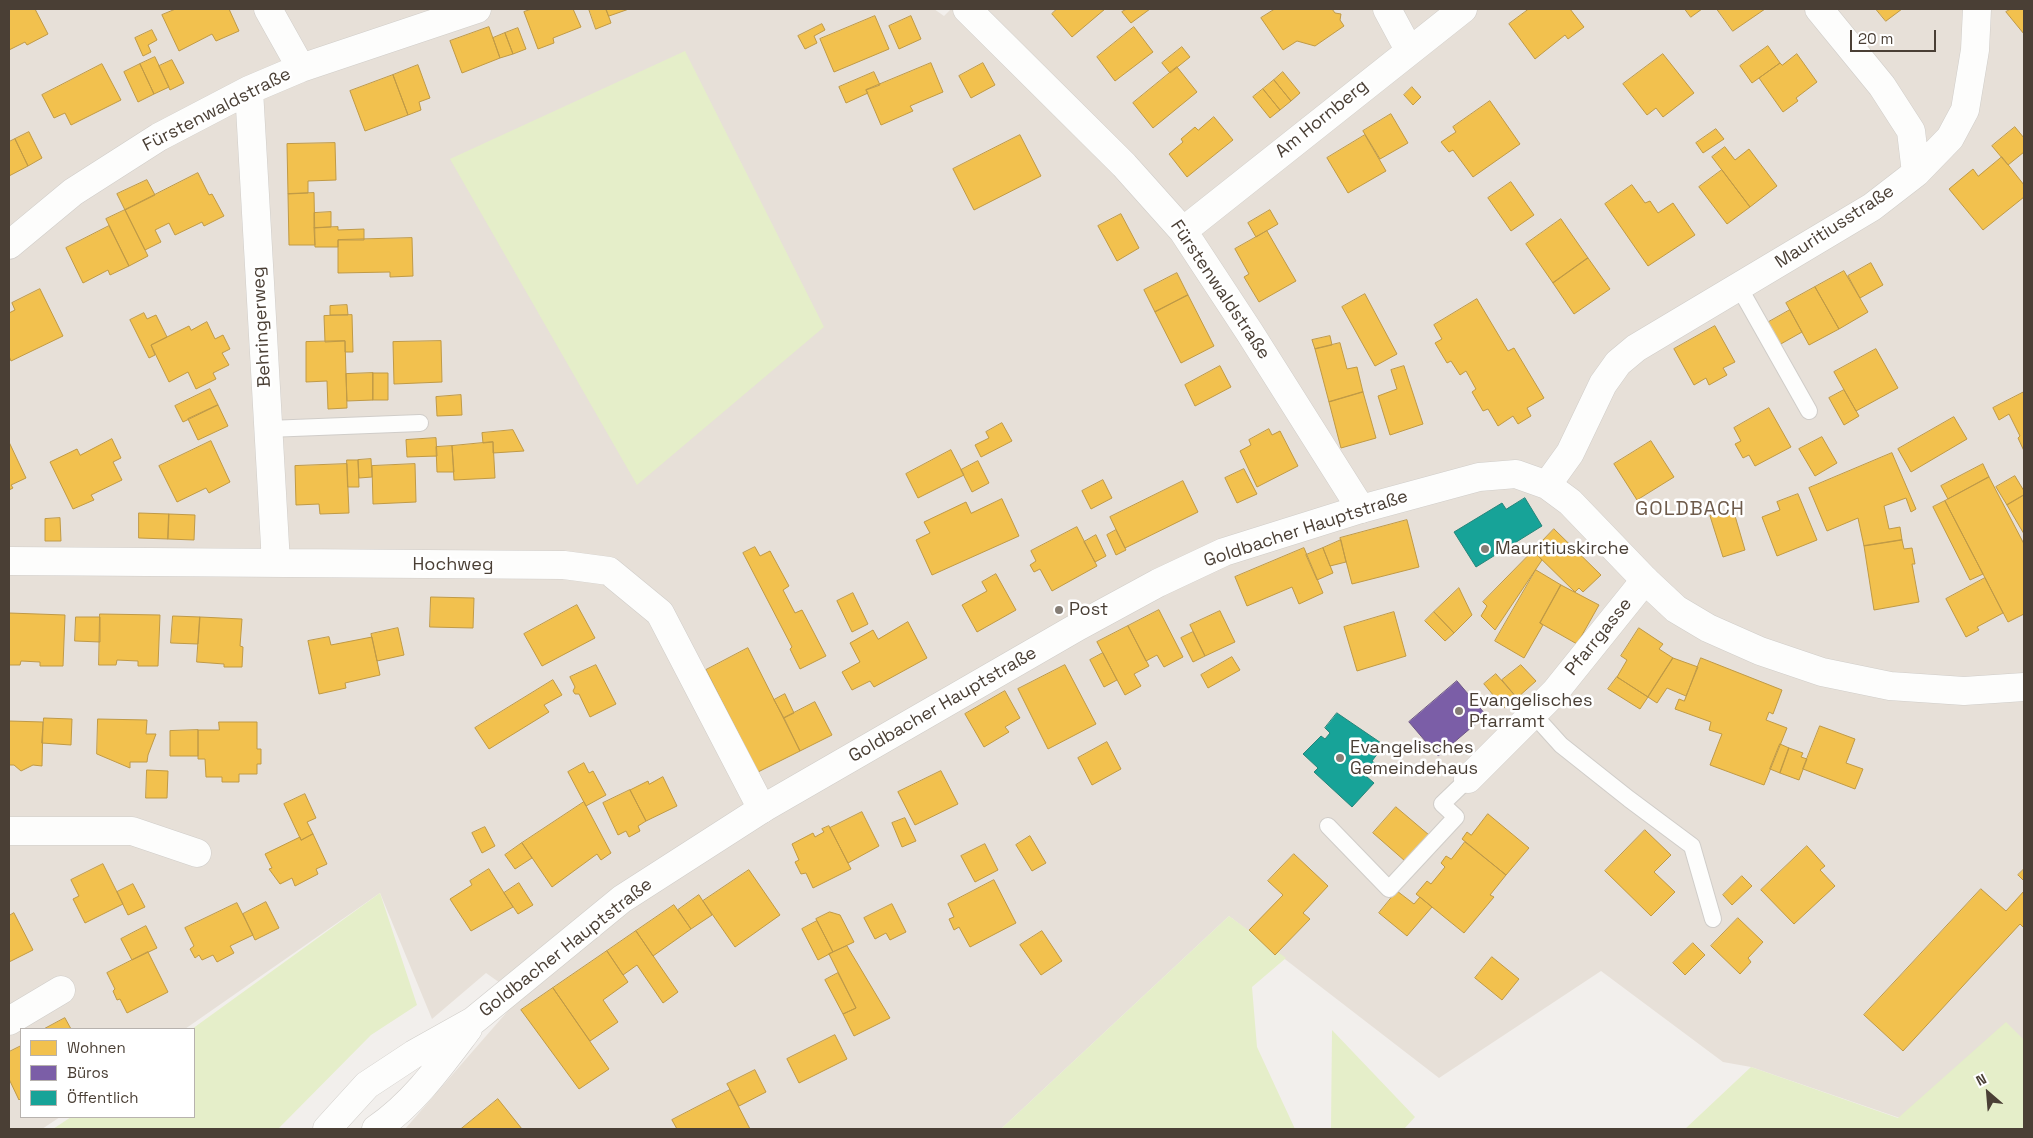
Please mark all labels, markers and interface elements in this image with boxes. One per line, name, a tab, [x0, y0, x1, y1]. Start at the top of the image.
scale bar	[1853, 20, 1939, 52]
text: 20 m	[1858, 29, 1893, 48]
street label: Fürstenwaldstraße	[139, 63, 295, 157]
street label: Am Hornberg	[1272, 75, 1372, 163]
street label: Mauritiusstraße	[1771, 181, 1899, 273]
street label: Fürstenwaldstraße	[1165, 216, 1275, 364]
street label: Behringerweg	[248, 266, 276, 388]
street label: Goldbacher Hauptstraße	[1201, 486, 1411, 572]
district label: GOLDBACH	[1634, 498, 1746, 522]
place label: Mauritiuskirche	[1495, 538, 1629, 560]
marker: Mauritiuskirche	[1479, 543, 1491, 555]
street label: Hochweg	[412, 554, 494, 576]
street label: Pfarrgasse	[1561, 594, 1637, 680]
place label: Post	[1069, 599, 1108, 621]
marker: Post	[1053, 604, 1065, 616]
street label: Goldbacher Hauptstraße	[845, 642, 1041, 768]
place label: Evangelisches Pfarramt	[1469, 690, 1592, 732]
marker: Evangelisches Pfarramt	[1453, 705, 1465, 717]
place label: Evangelisches Gemeindehaus	[1350, 737, 1478, 780]
marker: Evangelisches Gemeindehaus	[1334, 752, 1346, 764]
street label: Goldbacher Hauptstraße	[475, 874, 657, 1022]
legend	[20, 1028, 195, 1118]
text: Wohnen	[67, 1038, 126, 1057]
text: Büros	[67, 1063, 109, 1082]
north arrow	[1963, 1068, 2013, 1118]
text: N	[1973, 1069, 1989, 1090]
text: Öffentlich	[67, 1088, 138, 1107]

